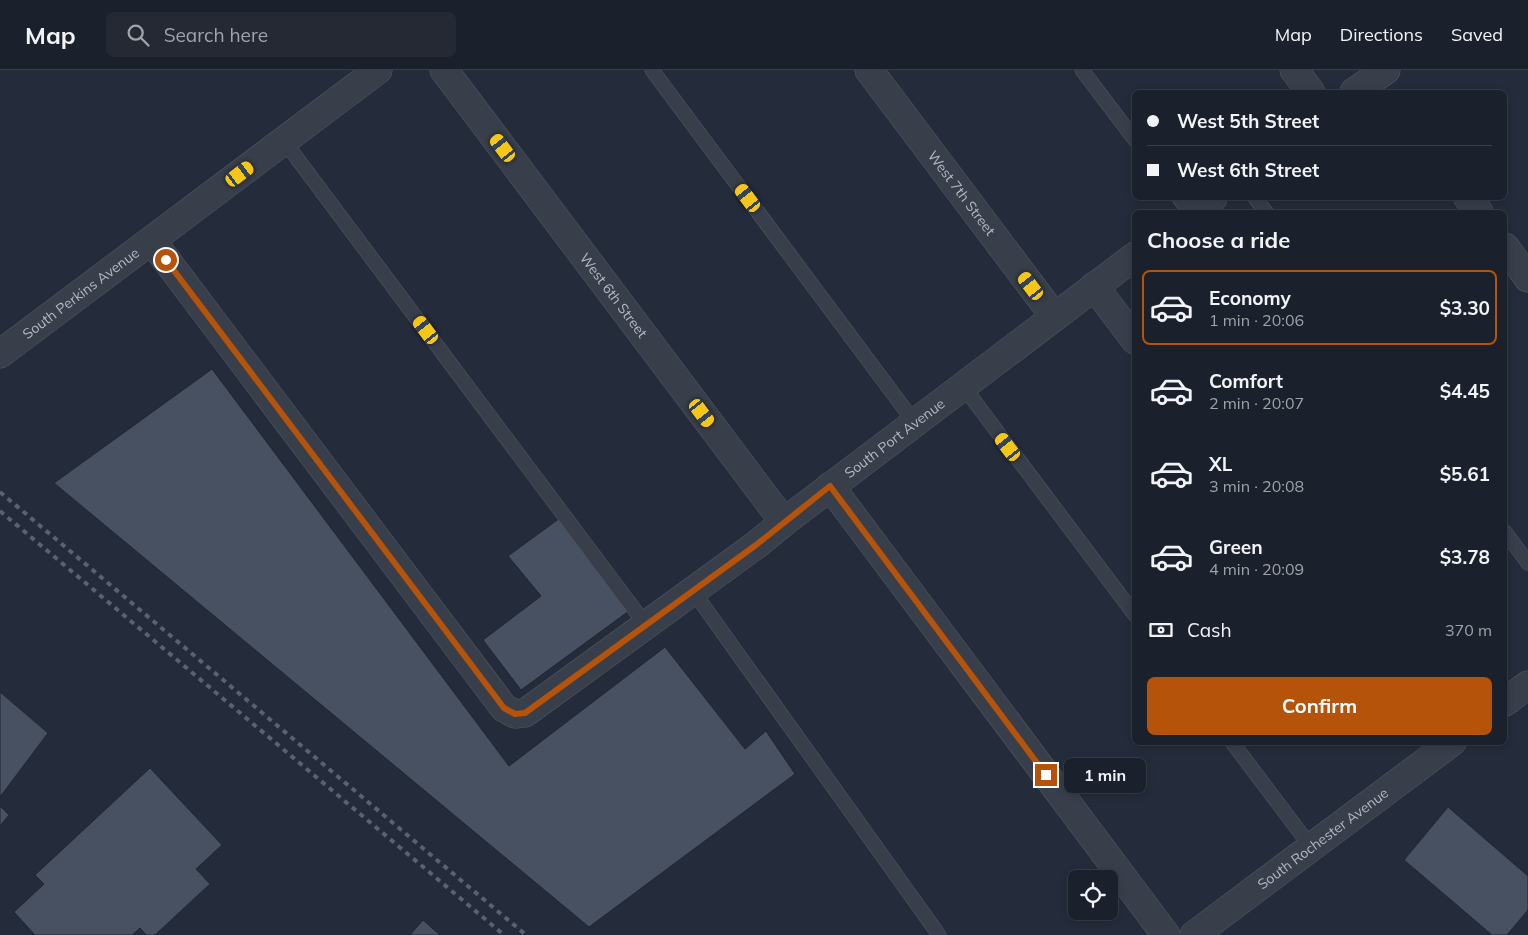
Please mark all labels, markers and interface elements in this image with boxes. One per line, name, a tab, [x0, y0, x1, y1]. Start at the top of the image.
search box	[106, 12, 456, 57]
text: Map	[25, 20, 76, 50]
icon: search	[124, 21, 152, 49]
text: Search here	[164, 23, 268, 47]
text: Map	[1275, 23, 1312, 46]
text: Directions	[1340, 23, 1423, 46]
text: Saved	[1451, 23, 1503, 46]
text: West 5th Street	[1177, 109, 1319, 133]
car	[487, 132, 518, 164]
street label: West 7th Street	[924, 147, 999, 239]
text: West 6th Street	[1177, 158, 1319, 182]
car	[223, 159, 256, 189]
car	[732, 182, 763, 214]
text: Choose a ride	[1147, 226, 1290, 254]
street label: South Perkins Avenue	[19, 244, 143, 343]
route start	[155, 249, 177, 271]
street label: West 6th Street	[576, 249, 651, 342]
car	[1015, 270, 1046, 302]
icon: car	[1149, 285, 1194, 330]
text: Economy	[1209, 286, 1291, 310]
text: $3.30	[1440, 296, 1490, 320]
text: 1 min · 20:06	[1209, 310, 1304, 330]
car	[410, 314, 441, 346]
icon: car	[1149, 368, 1194, 413]
text: Comfort	[1209, 369, 1283, 393]
text: $4.45	[1440, 379, 1490, 403]
text: 2 min · 20:07	[1209, 393, 1304, 413]
street label: South Port Avenue	[841, 394, 948, 482]
car	[686, 397, 717, 429]
car	[992, 431, 1023, 463]
icon: car	[1149, 451, 1194, 496]
text: XL	[1209, 452, 1232, 476]
text: $5.61	[1440, 462, 1490, 486]
text: 3 min · 20:08	[1209, 476, 1304, 496]
icon: car	[1149, 534, 1194, 579]
text: Green	[1209, 535, 1263, 559]
text: $3.78	[1440, 545, 1490, 569]
text: 4 min · 20:09	[1209, 559, 1304, 579]
icon: cash	[1147, 616, 1175, 644]
text: Cash	[1187, 618, 1232, 642]
text: 370 m	[1445, 620, 1492, 640]
button: Confirm	[1147, 677, 1492, 735]
callout: 1 min	[1064, 758, 1146, 792]
route end	[1035, 764, 1057, 786]
text: 1 min	[1084, 765, 1126, 785]
street label: South Rochester Avenue	[1254, 784, 1392, 893]
map controls	[1068, 870, 1118, 920]
button: locate	[1068, 870, 1118, 920]

